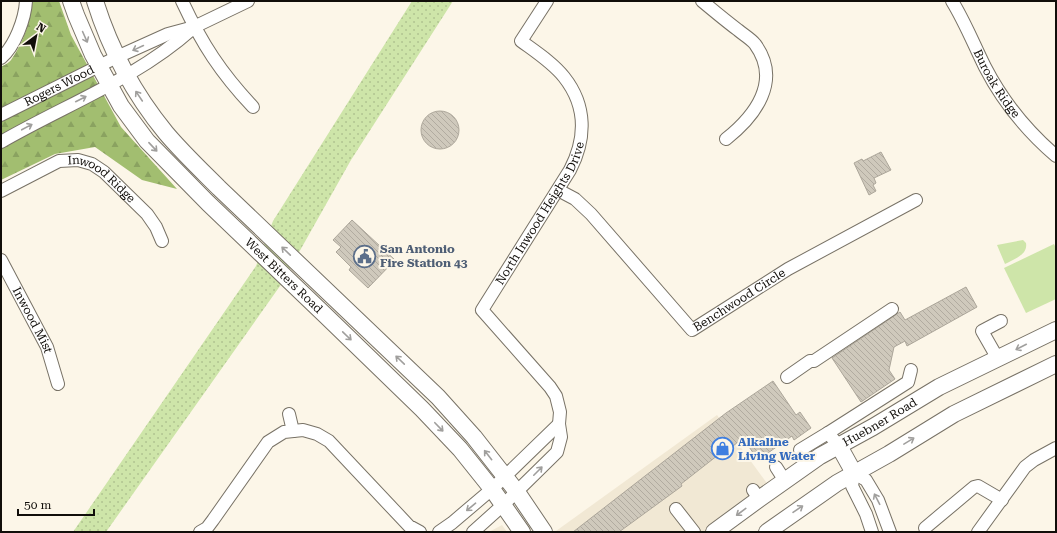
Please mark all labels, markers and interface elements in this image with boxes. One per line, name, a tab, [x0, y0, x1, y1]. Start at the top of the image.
north arrow	[16, 16, 56, 56]
text: N	[34, 20, 49, 36]
one-way arrow	[82, 31, 89, 43]
one-way arrow	[133, 45, 145, 52]
street label: Buroak Ridge	[971, 47, 1023, 121]
street label: Rogers Wood	[22, 62, 97, 109]
one-way arrow	[135, 90, 144, 101]
one-way arrow	[75, 95, 87, 102]
one-way arrow	[21, 123, 33, 131]
street label: North Inwood Heights Drive	[493, 140, 587, 287]
one-way arrow	[149, 142, 158, 152]
street label: Inwood Ridge	[67, 153, 138, 206]
street label: West Bitters Road	[242, 235, 326, 316]
place label: San Antonio Fire Station 43	[380, 242, 468, 270]
public building icon: San Antonio Fire Station 43	[352, 243, 378, 269]
one-way arrow	[281, 247, 291, 256]
street label: Benchwood Circle	[691, 265, 788, 334]
street label: Inwood Mist	[10, 285, 56, 355]
one-way arrow	[342, 331, 352, 341]
one-way arrow	[1015, 344, 1027, 351]
one-way arrow	[395, 356, 405, 365]
street label: Huebner Road	[840, 395, 920, 449]
one-way arrow	[434, 422, 444, 432]
place label: Alkaline Living Water	[738, 435, 816, 463]
shop icon: Alkaline Living Water	[710, 436, 736, 462]
one-way arrow	[903, 437, 915, 445]
one-way arrow	[484, 450, 493, 461]
one-way arrow	[533, 466, 543, 476]
scale bar	[18, 491, 94, 517]
one-way arrow	[873, 493, 880, 505]
text: 50 m	[24, 498, 51, 512]
one-way arrow	[465, 503, 476, 512]
one-way arrow	[792, 505, 803, 513]
one-way arrow	[735, 508, 746, 516]

